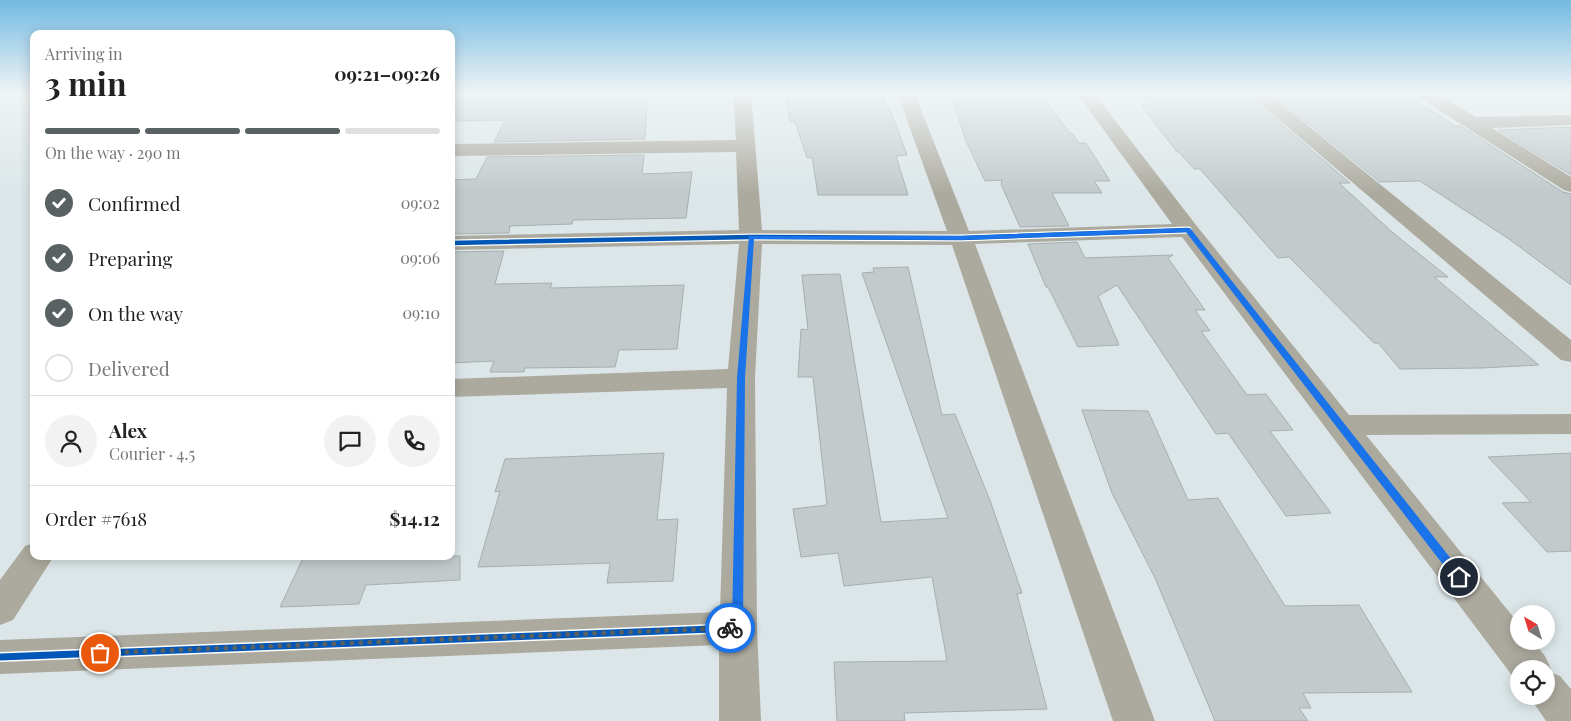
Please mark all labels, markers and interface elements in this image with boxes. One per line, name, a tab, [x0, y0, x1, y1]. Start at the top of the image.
text: Arriving in	[45, 43, 123, 64]
text: 09:21–09:26	[334, 60, 440, 86]
text: 3 min	[45, 61, 127, 104]
text: On the way · 290 m	[45, 142, 180, 163]
icon: check	[45, 189, 73, 217]
text: Confirmed	[88, 190, 181, 216]
text: 09:02	[401, 192, 440, 213]
icon: check	[45, 244, 73, 272]
text: Preparing	[88, 245, 173, 271]
text: 09:06	[400, 247, 440, 268]
icon: check	[45, 299, 73, 327]
text: On the way	[88, 300, 183, 326]
text: 09:10	[402, 302, 440, 323]
text: Delivered	[88, 355, 170, 381]
button: person	[45, 415, 97, 467]
button: chat	[324, 415, 376, 467]
button: phone	[388, 415, 440, 467]
text: Alex	[109, 417, 147, 443]
text: Courier · 4.5	[109, 443, 195, 464]
text: Order #7618	[45, 505, 147, 531]
text: $14.12	[389, 505, 440, 531]
pin	[1438, 556, 1480, 598]
icon: home	[1445, 563, 1473, 591]
courier	[705, 603, 755, 653]
north arrow	[1510, 605, 1555, 650]
map controls	[1510, 605, 1555, 705]
icon: bike	[716, 614, 744, 642]
pin	[79, 632, 121, 674]
icon: bag	[86, 639, 114, 667]
button: locate	[1510, 660, 1555, 705]

